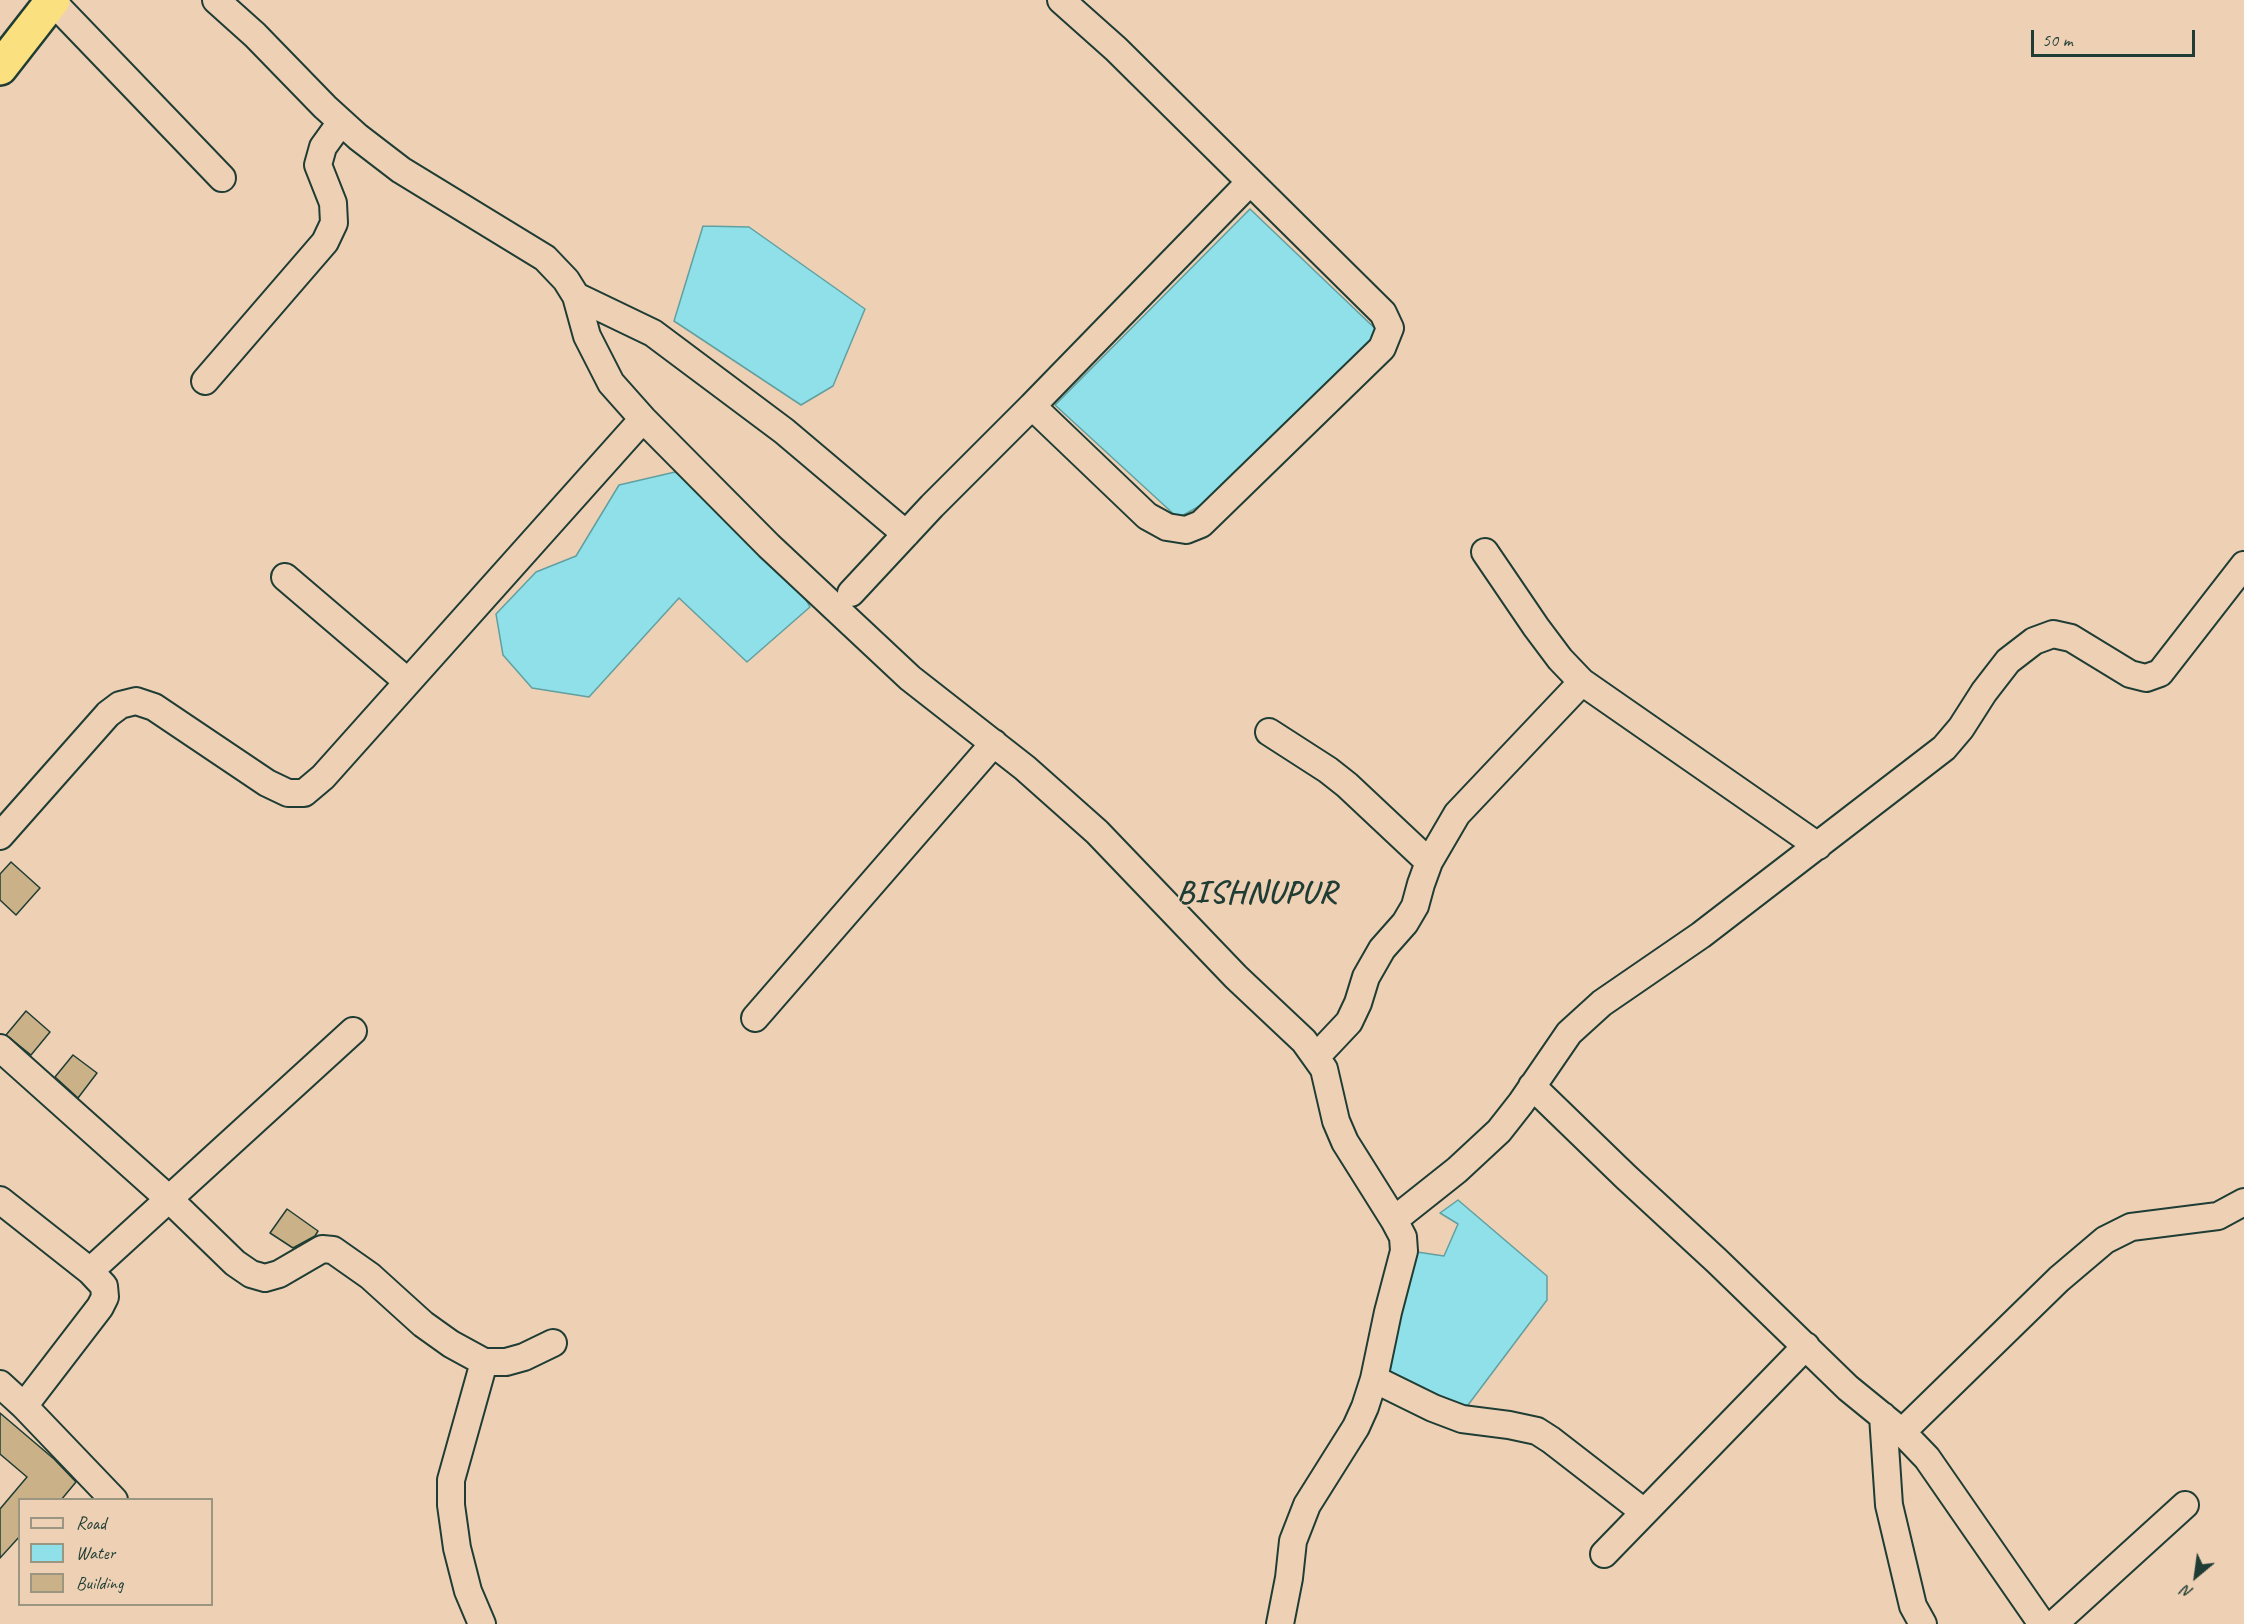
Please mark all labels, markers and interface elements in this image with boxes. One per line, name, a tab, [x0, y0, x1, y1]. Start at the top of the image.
scale bar	[2034, 18, 2198, 56]
text: 50 m	[2042, 29, 2073, 51]
district label: BISHNUPUR	[1178, 875, 1336, 913]
legend	[18, 1498, 213, 1606]
text: Road	[76, 1512, 106, 1534]
text: Water	[76, 1542, 115, 1564]
north arrow	[2166, 1546, 2226, 1606]
text: Building	[76, 1572, 123, 1594]
text: N	[2178, 1581, 2196, 1603]

